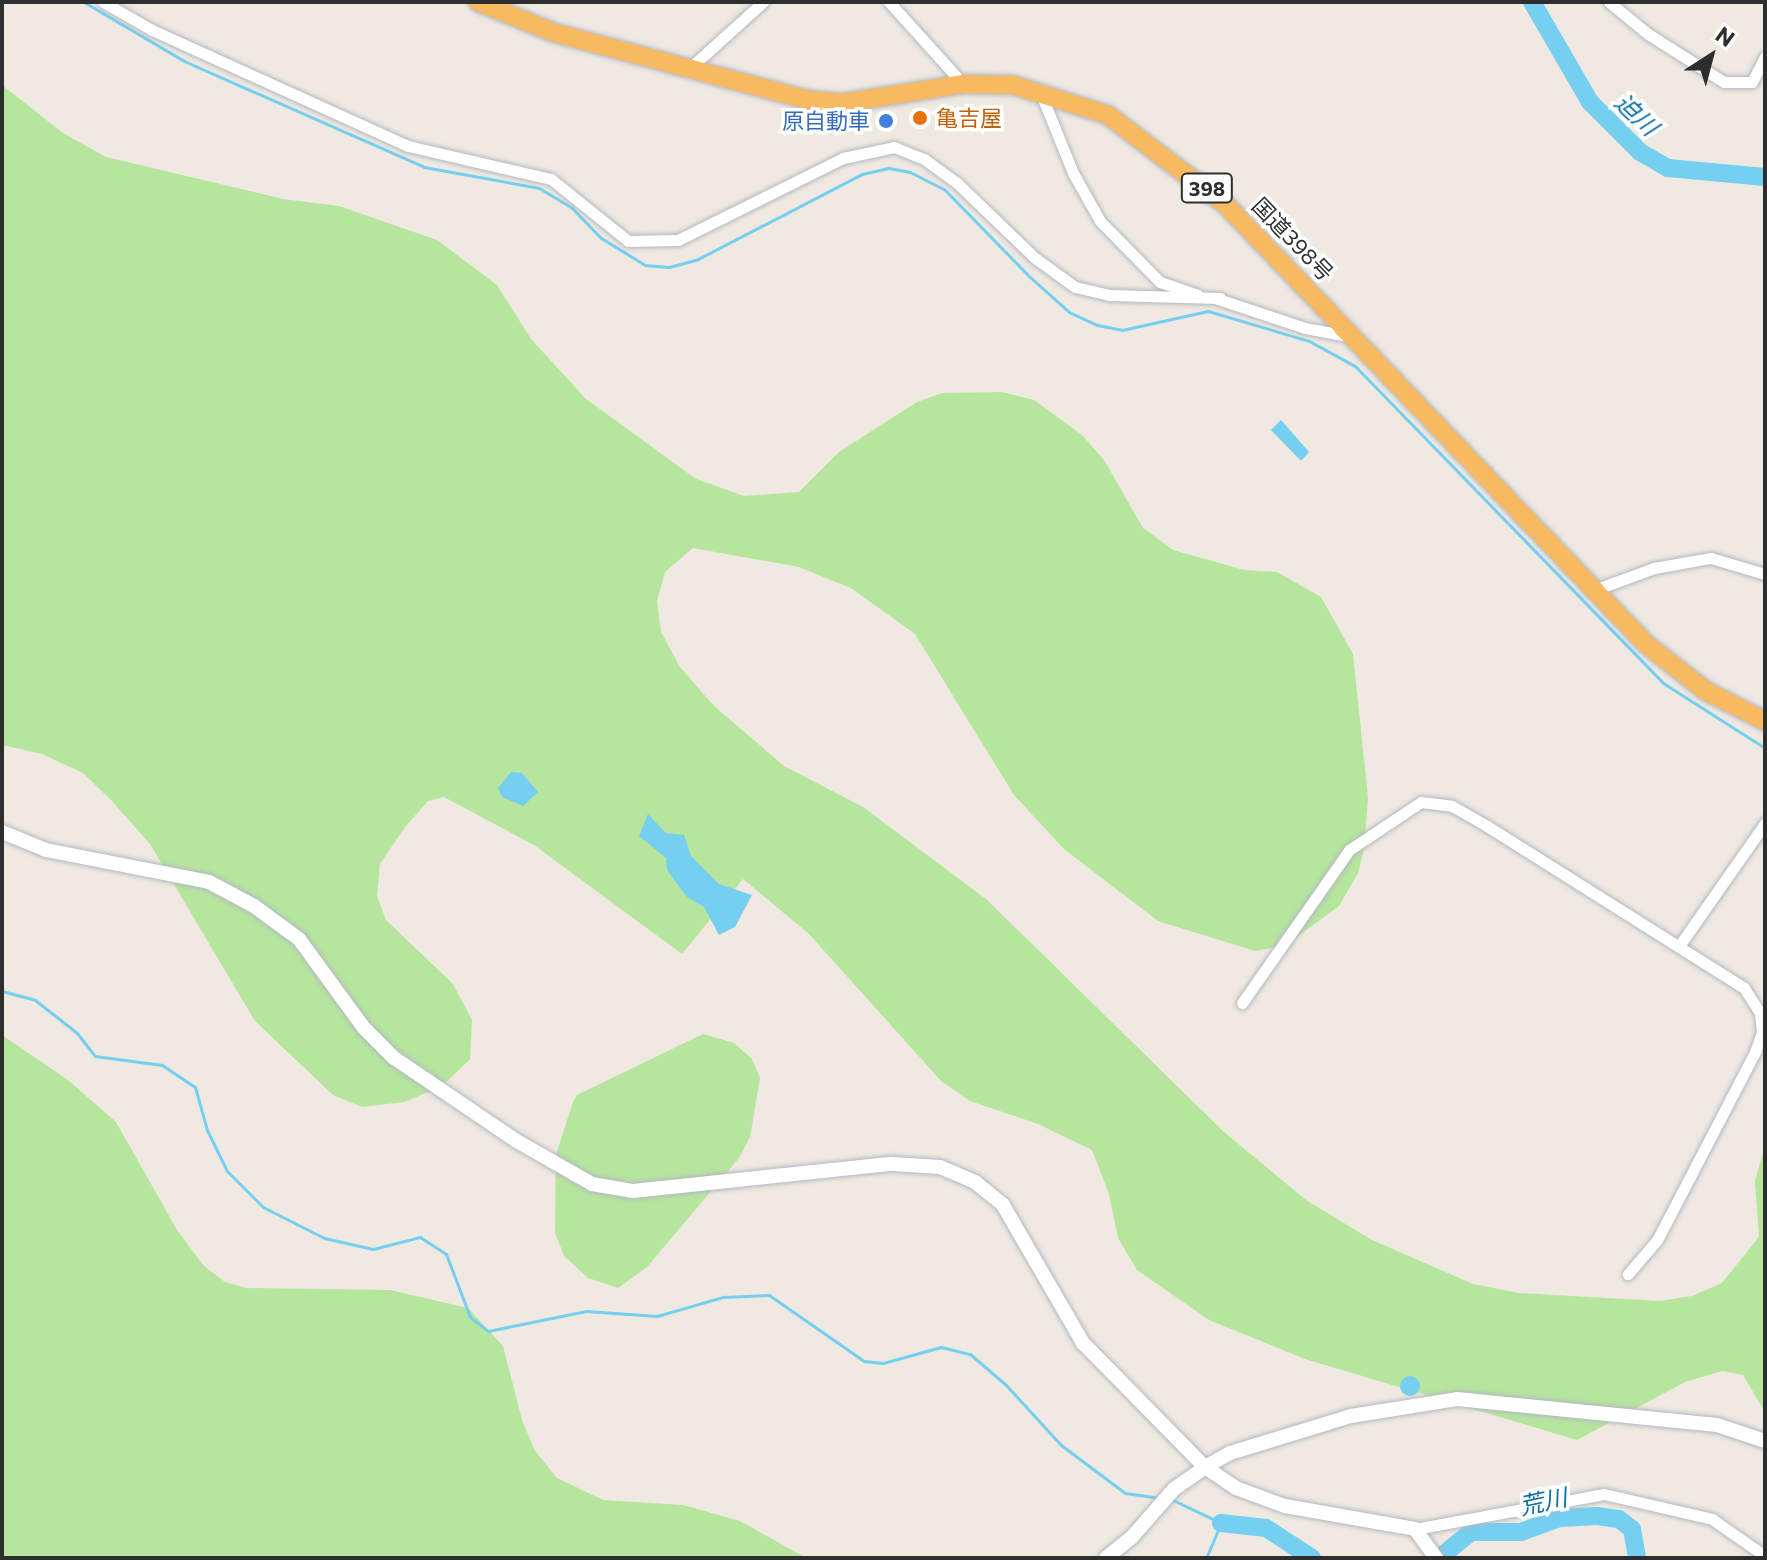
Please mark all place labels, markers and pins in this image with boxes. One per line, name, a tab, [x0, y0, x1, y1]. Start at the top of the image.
place label: 亀吉屋	[936, 105, 1002, 131]
place label: 原自動車	[782, 108, 870, 134]
marker: 亀吉屋	[911, 109, 929, 127]
marker: 原自動車	[877, 112, 895, 130]

